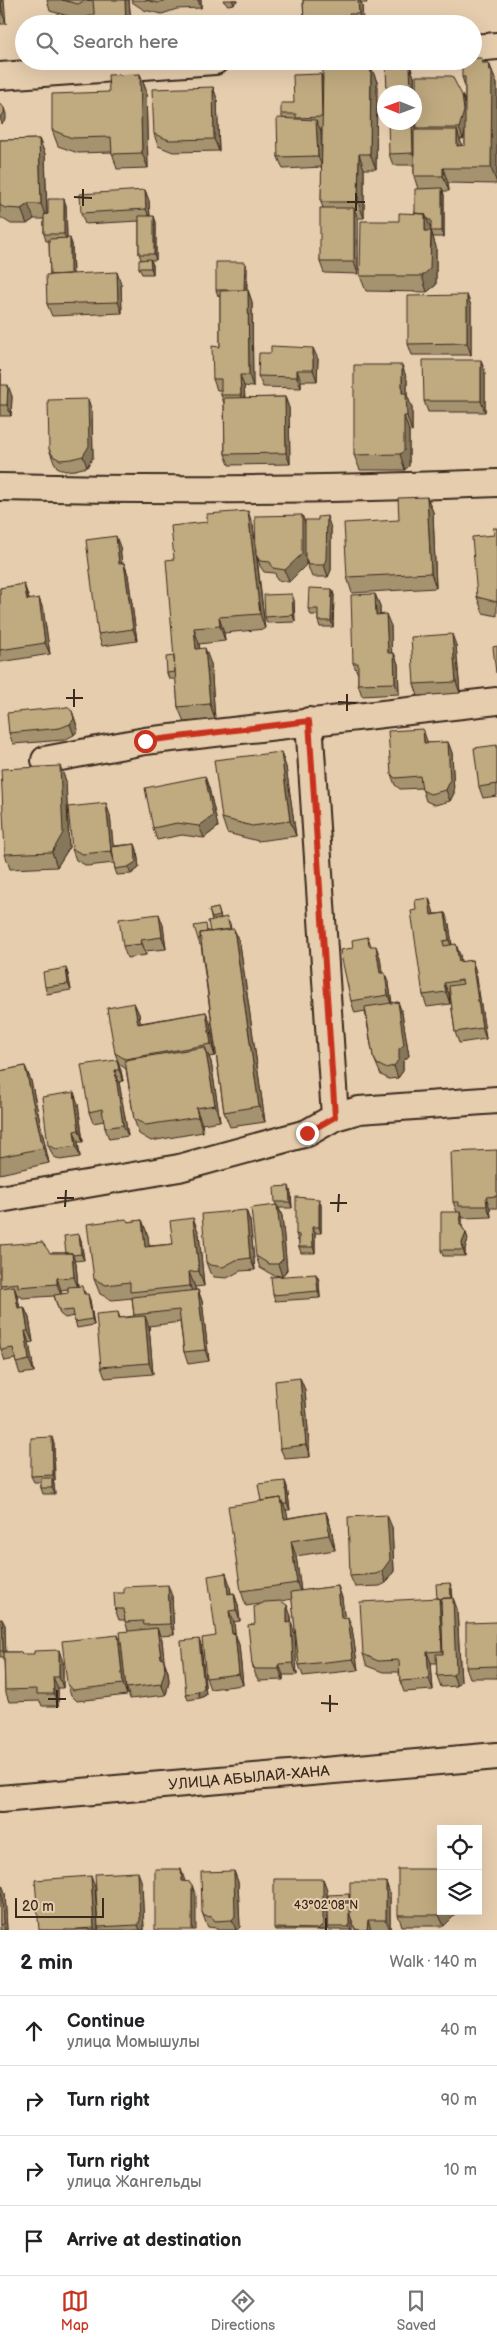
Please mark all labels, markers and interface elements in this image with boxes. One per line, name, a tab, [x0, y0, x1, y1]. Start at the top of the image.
search box	[15, 15, 482, 70]
icon: search	[33, 29, 61, 57]
text: Search here	[73, 31, 178, 54]
north arrow	[377, 85, 422, 130]
route start	[134, 730, 157, 753]
route end	[296, 1122, 319, 1145]
street label: УЛИЦА АБЫЛАЙ-ХАНА	[168, 1761, 331, 1795]
map controls	[437, 1825, 482, 1915]
button: locate	[437, 1825, 482, 1870]
button: layers	[437, 1870, 482, 1915]
scale bar	[15, 1895, 104, 1918]
text: 20 m	[22, 1898, 54, 1915]
text: 43°02'08"N	[294, 1898, 358, 1913]
text: 2 min	[20, 1950, 73, 1975]
text: Walk · 140 m	[390, 1953, 477, 1972]
text: Continue	[67, 2010, 145, 2033]
icon: ahead	[20, 2017, 48, 2045]
text: 40 m	[440, 2021, 477, 2040]
text: улица Момышулы	[67, 2033, 200, 2052]
icon: right	[20, 2087, 48, 2115]
text: Turn right	[67, 2089, 150, 2112]
text: 90 m	[441, 2091, 477, 2110]
text: Turn right	[67, 2150, 150, 2173]
icon: right	[20, 2157, 48, 2185]
text: 10 m	[444, 2161, 477, 2180]
text: улица Жангельды	[67, 2173, 202, 2192]
icon: arrive	[20, 2227, 48, 2255]
text: Arrive at destination	[67, 2229, 242, 2252]
tab: Map	[61, 2287, 89, 2334]
tab: Directions	[211, 2287, 275, 2334]
tab: Saved	[397, 2287, 436, 2334]

